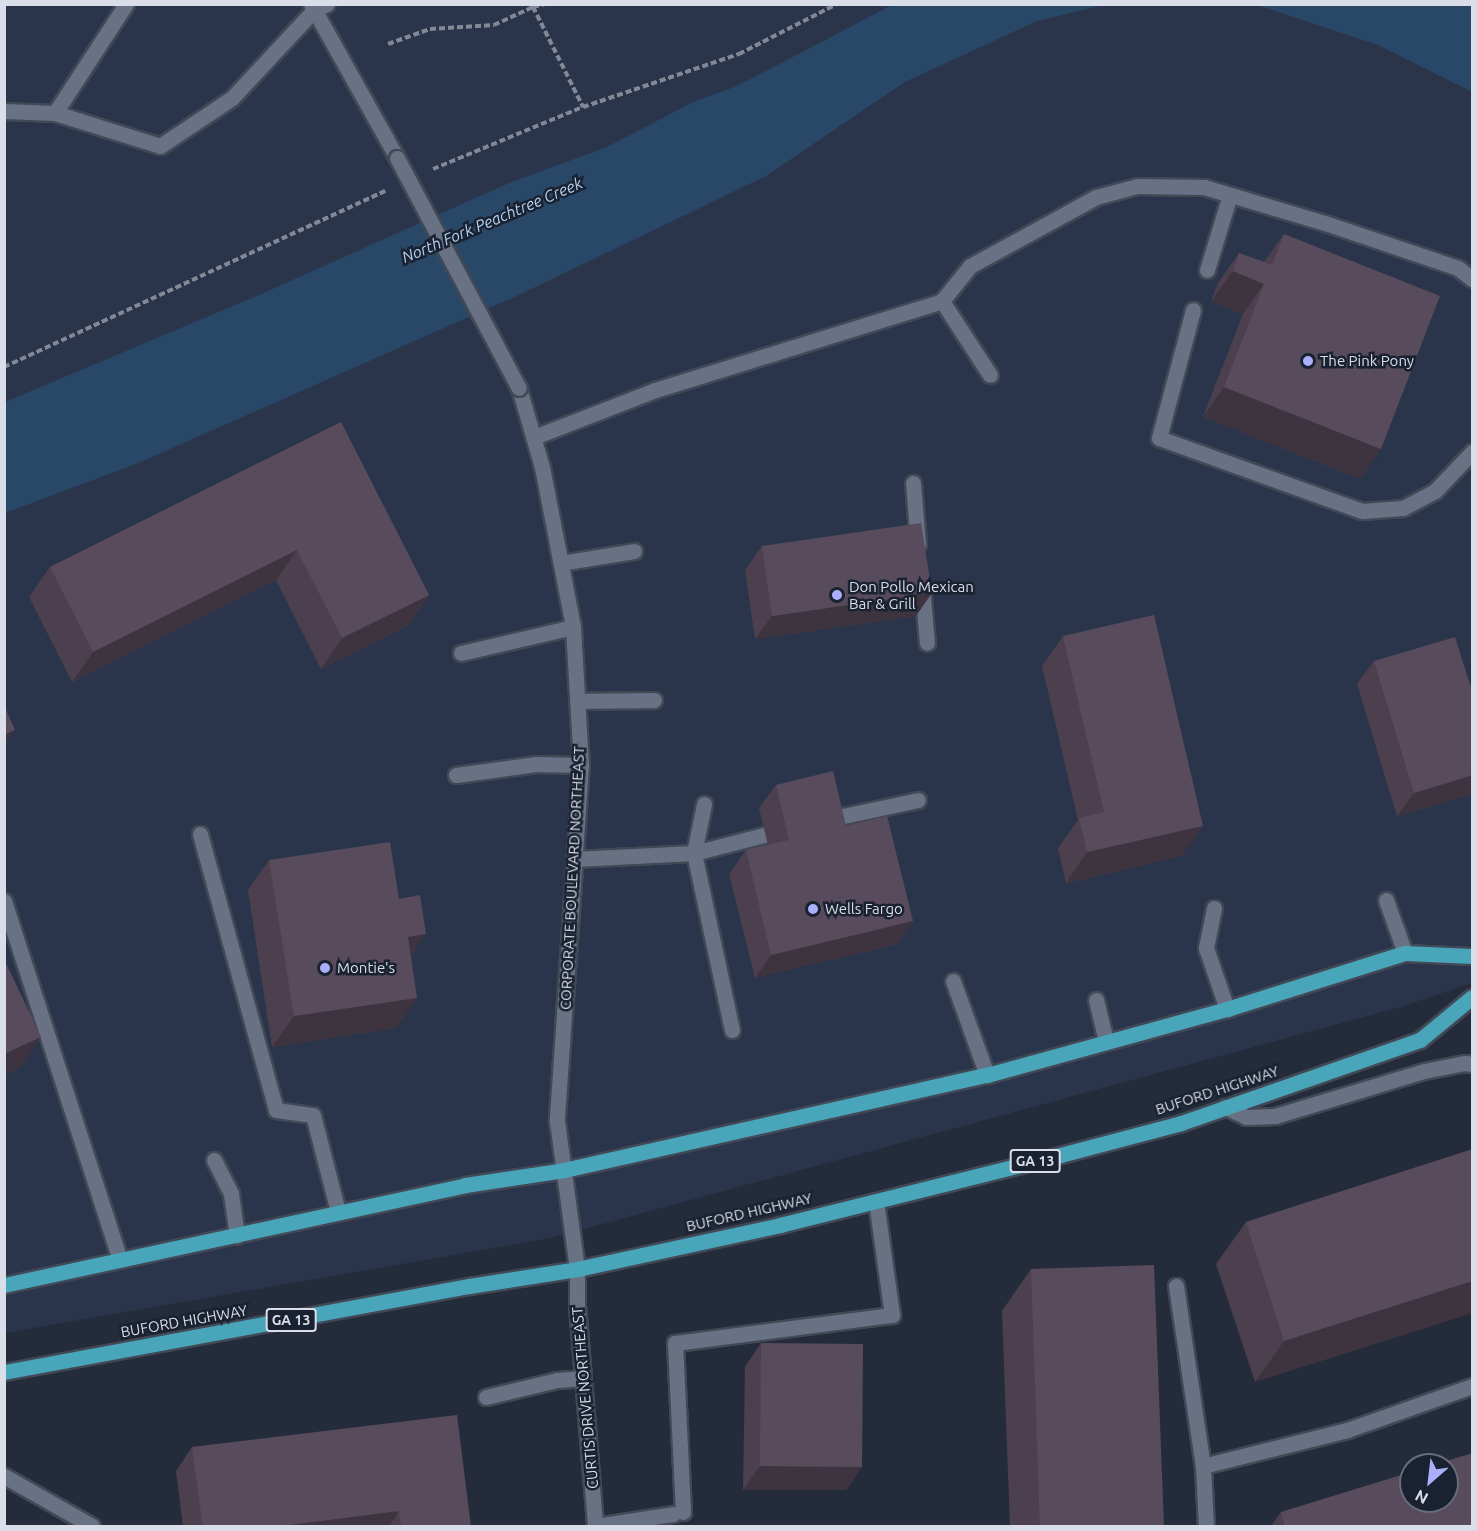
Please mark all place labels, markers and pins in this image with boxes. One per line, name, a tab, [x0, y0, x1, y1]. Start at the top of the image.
place label: The Pink Pony	[1320, 352, 1414, 370]
marker: The Pink Pony	[1301, 354, 1315, 368]
place label: Don Pollo Mexican Bar & Grill	[849, 577, 974, 612]
marker: Don Pollo Mexican Bar & Grill	[830, 588, 844, 602]
place label: Wells Fargo	[825, 900, 903, 918]
marker: Wells Fargo	[806, 902, 820, 916]
place label: Montie's	[337, 959, 395, 977]
marker: Montie's	[318, 961, 332, 975]

